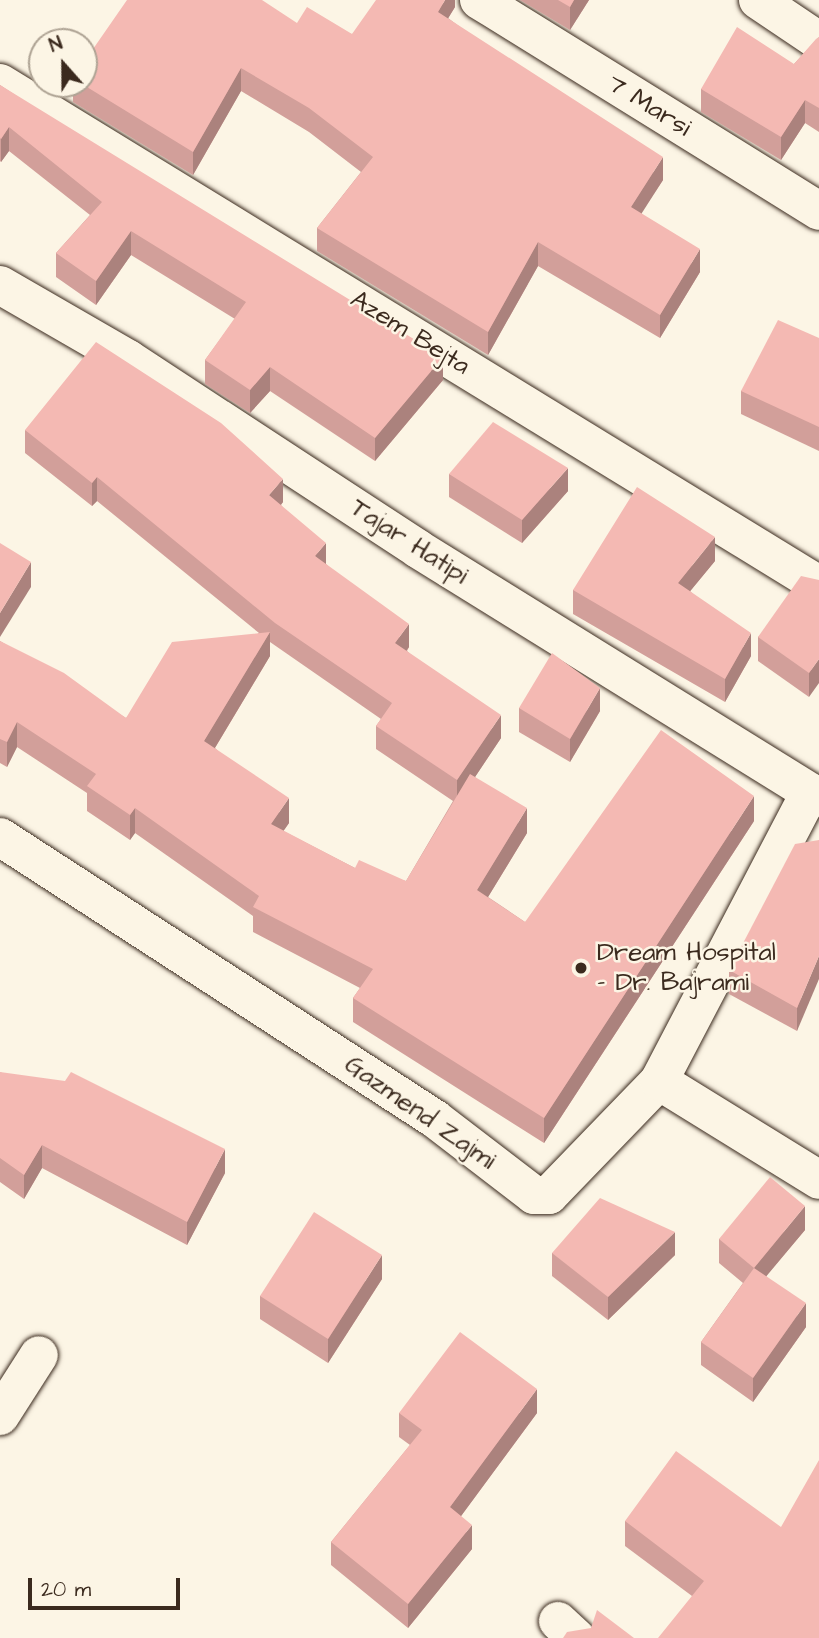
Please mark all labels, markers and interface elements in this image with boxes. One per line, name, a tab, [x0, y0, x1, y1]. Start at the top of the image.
north arrow	[28, 28, 98, 98]
text: N	[46, 30, 66, 60]
street label: 7 Marsi	[602, 68, 696, 144]
street label: Azem Bejta	[344, 284, 476, 382]
street label: Tajar Hatipi	[344, 492, 474, 592]
place label: Dream Hospital - Dr. Bajrami	[597, 937, 776, 998]
marker: Dream Hospital - Dr. Bajrami	[571, 958, 591, 978]
street label: Gazmend Zajmi	[338, 1049, 502, 1177]
scale bar	[32, 1564, 184, 1608]
text: 20 m	[41, 1575, 91, 1604]

